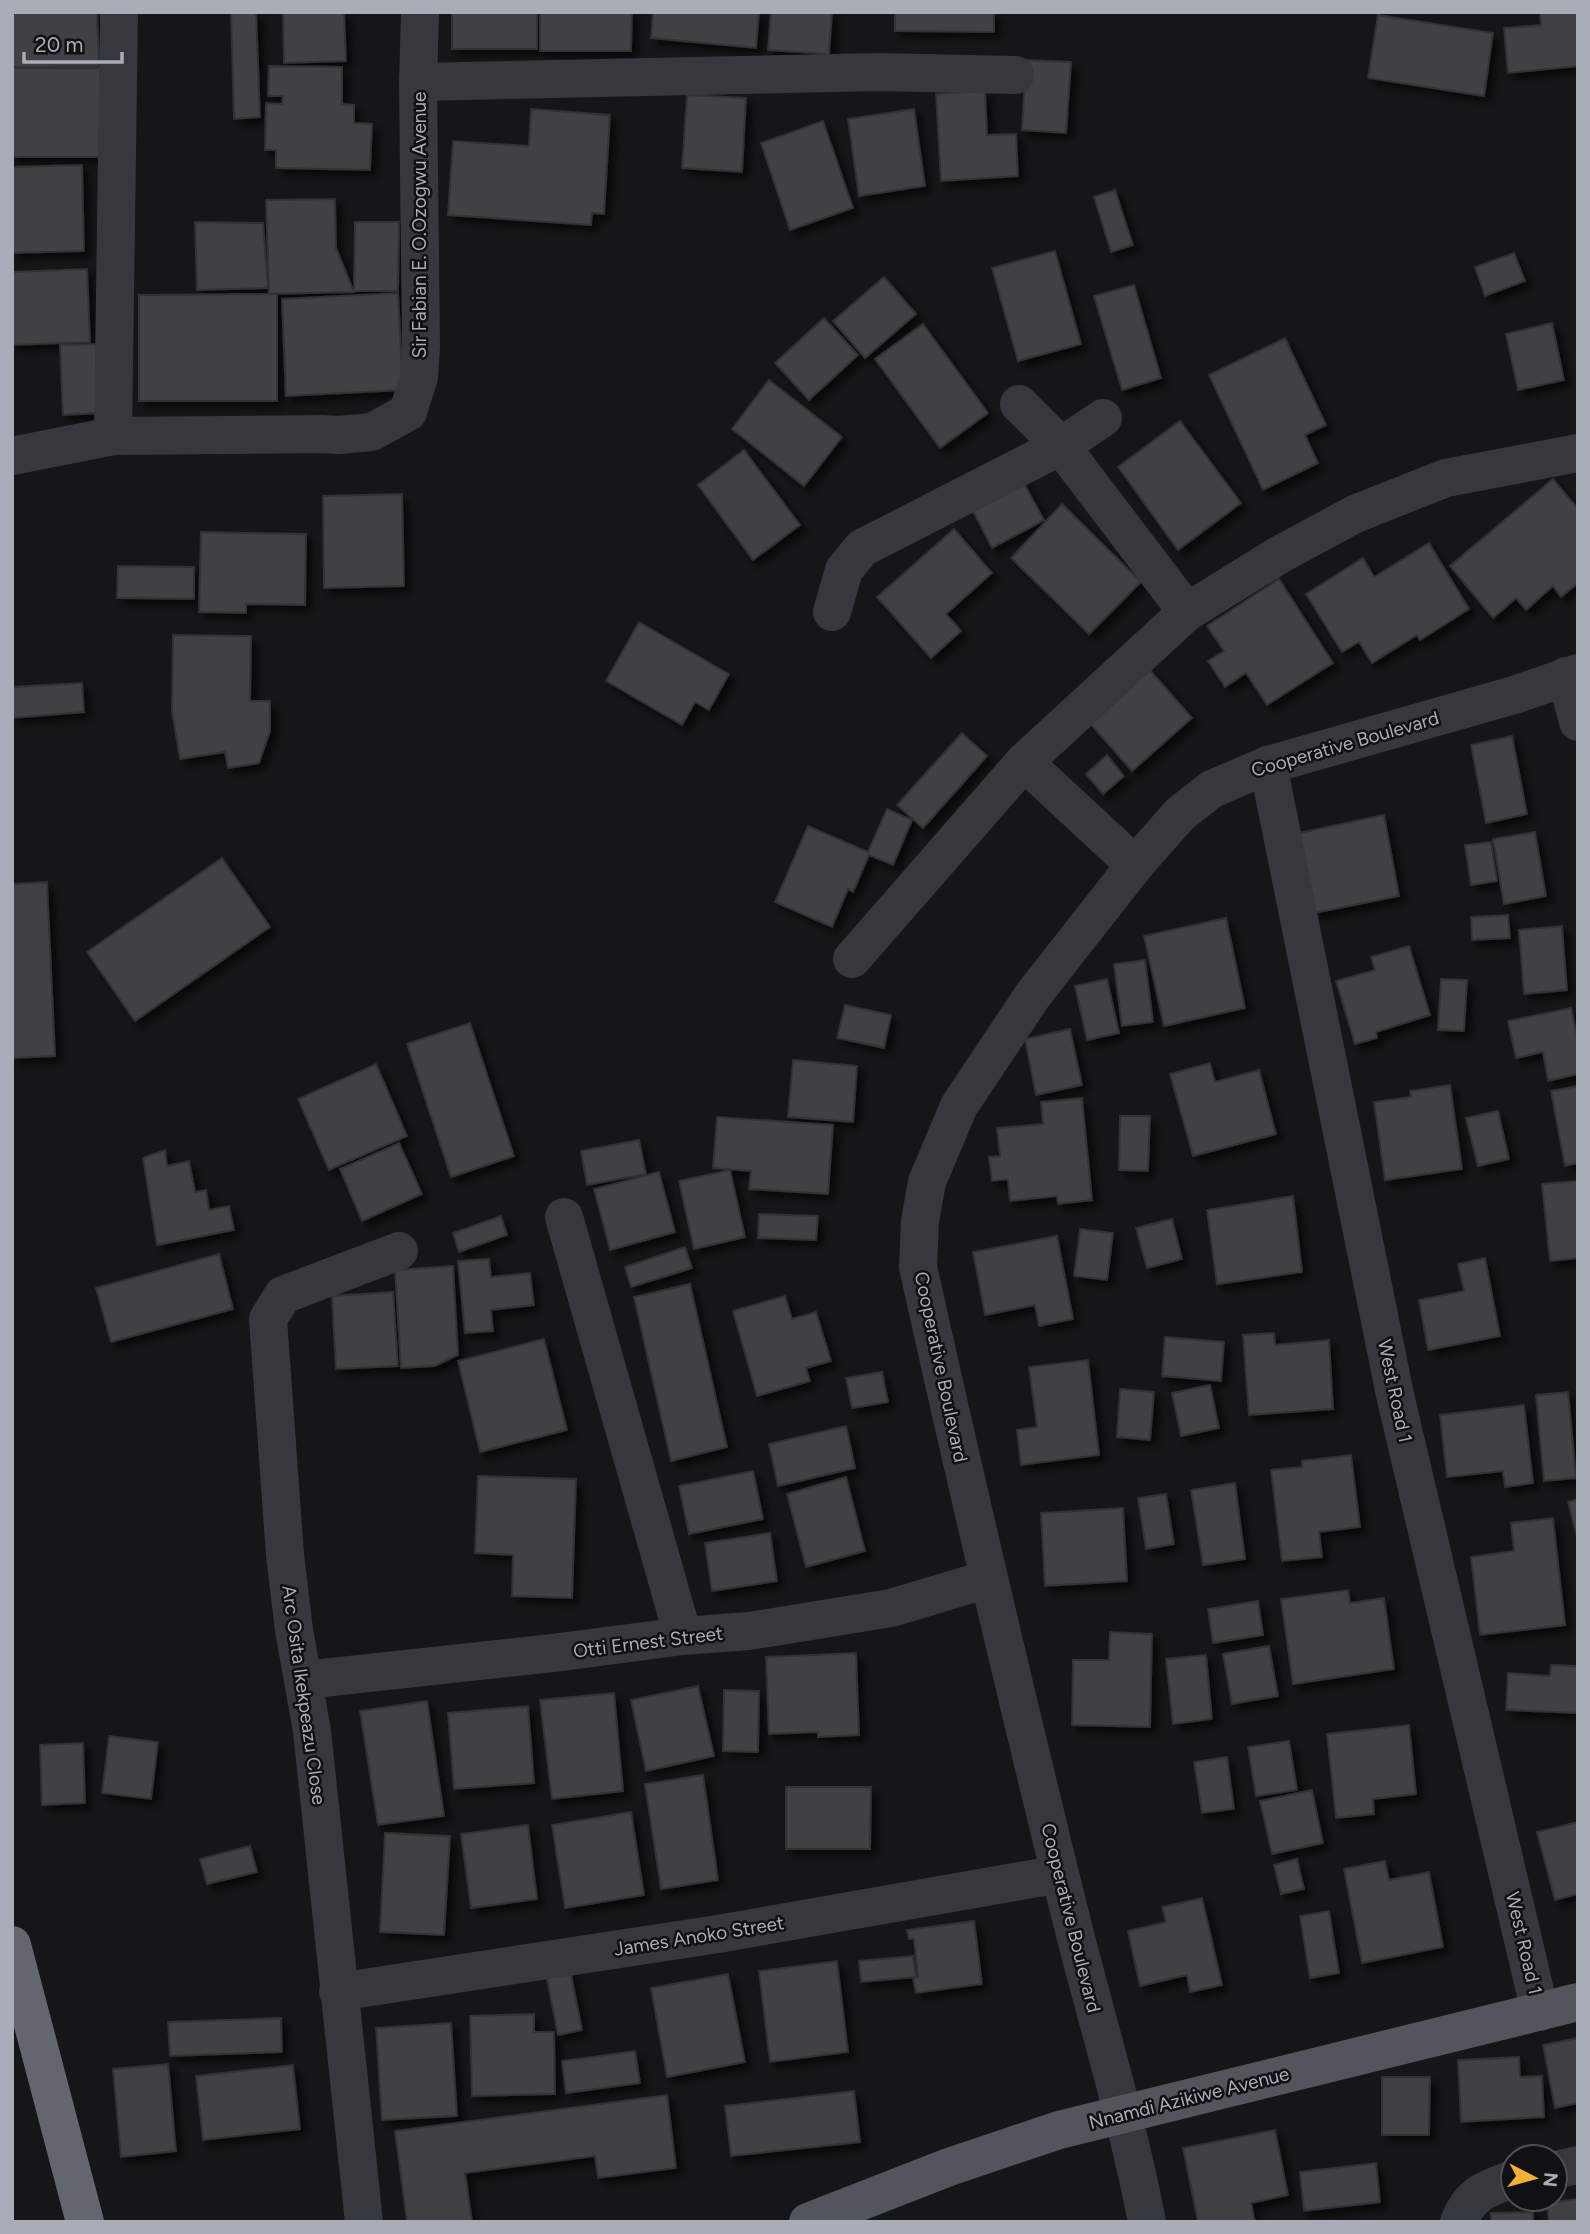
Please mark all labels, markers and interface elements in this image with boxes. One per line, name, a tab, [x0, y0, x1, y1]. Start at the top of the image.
scale bar	[24, 21, 122, 65]
text: 20 m	[35, 32, 83, 57]
street label: Sir Fabian E. O.Ozogwu Avenue	[408, 92, 431, 358]
street label: Cooperative Boulevard	[1248, 706, 1442, 782]
street label: Cooperative Boulevard	[910, 1270, 972, 1464]
street label: West Road 1	[1373, 1337, 1417, 1445]
street label: Arc Osita Ikekpeazu Close	[277, 1584, 331, 1806]
street label: Otti Ernest Street	[572, 1621, 724, 1663]
street label: Cooperative Boulevard	[1036, 1821, 1106, 2015]
street label: West Road 1	[1501, 1889, 1547, 1997]
street label: James Anoko Street	[612, 1911, 786, 1961]
street label: Nnamdi Azikiwe Avenue	[1086, 2062, 1292, 2134]
north arrow	[1499, 2143, 1569, 2213]
text: N	[1538, 2171, 1563, 2188]

